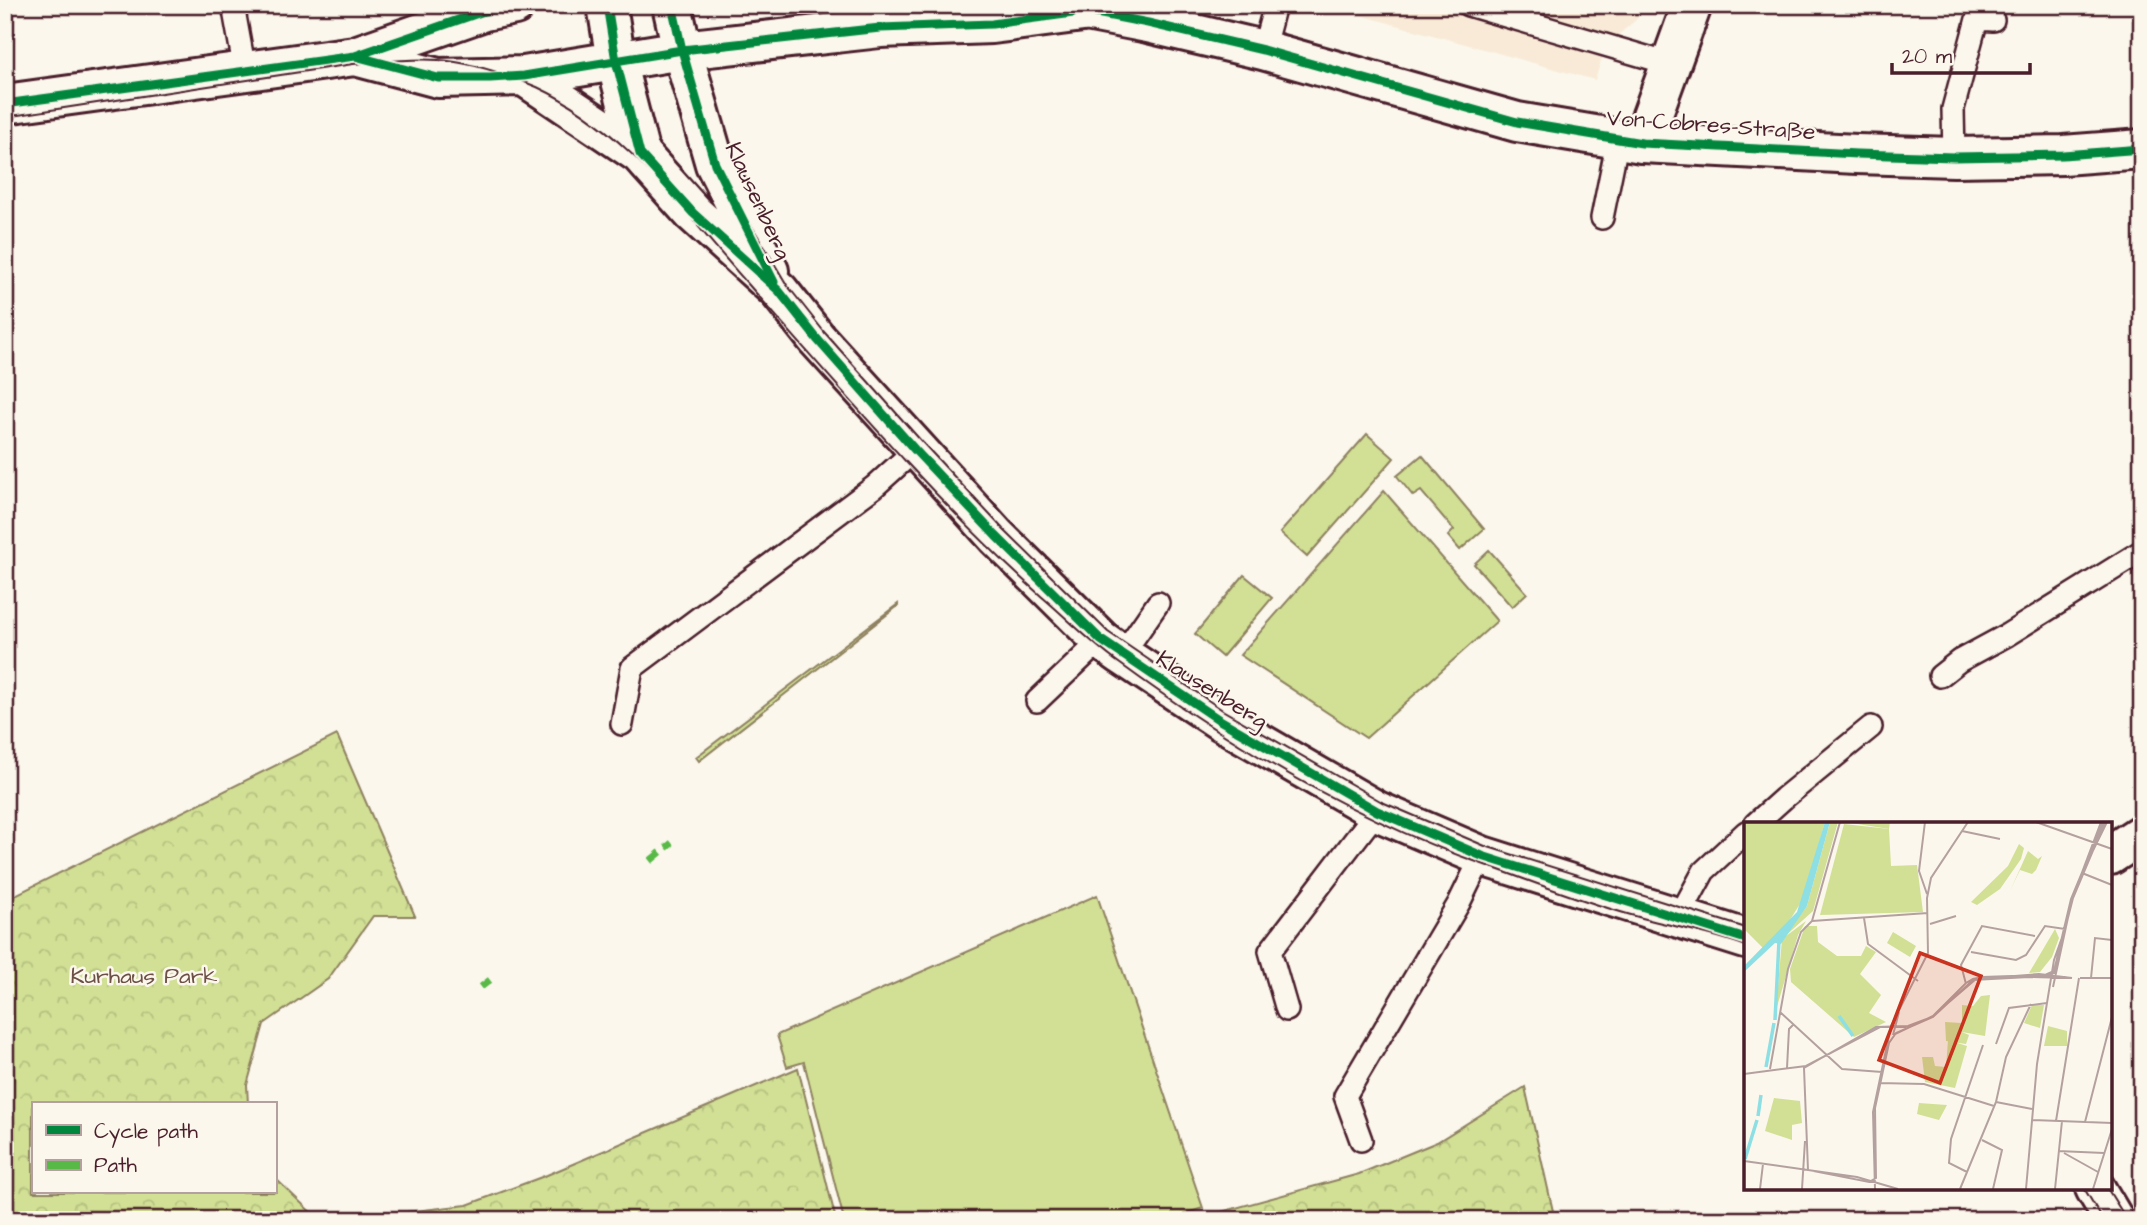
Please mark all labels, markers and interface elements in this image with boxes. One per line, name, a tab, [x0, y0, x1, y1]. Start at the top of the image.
scale bar	[1892, 32, 2030, 76]
text: 20 m	[1902, 42, 1953, 71]
street label: Von-Cobres-Straße	[1606, 102, 1816, 148]
street label: Klausenberg	[716, 137, 799, 266]
street label: Klausenberg	[1149, 643, 1274, 738]
inset map	[1744, 822, 2112, 1190]
park label: Kurhaus Park	[70, 960, 218, 992]
legend	[32, 1102, 276, 1194]
text: Cycle path	[94, 1117, 199, 1148]
text: Path	[94, 1151, 138, 1180]

